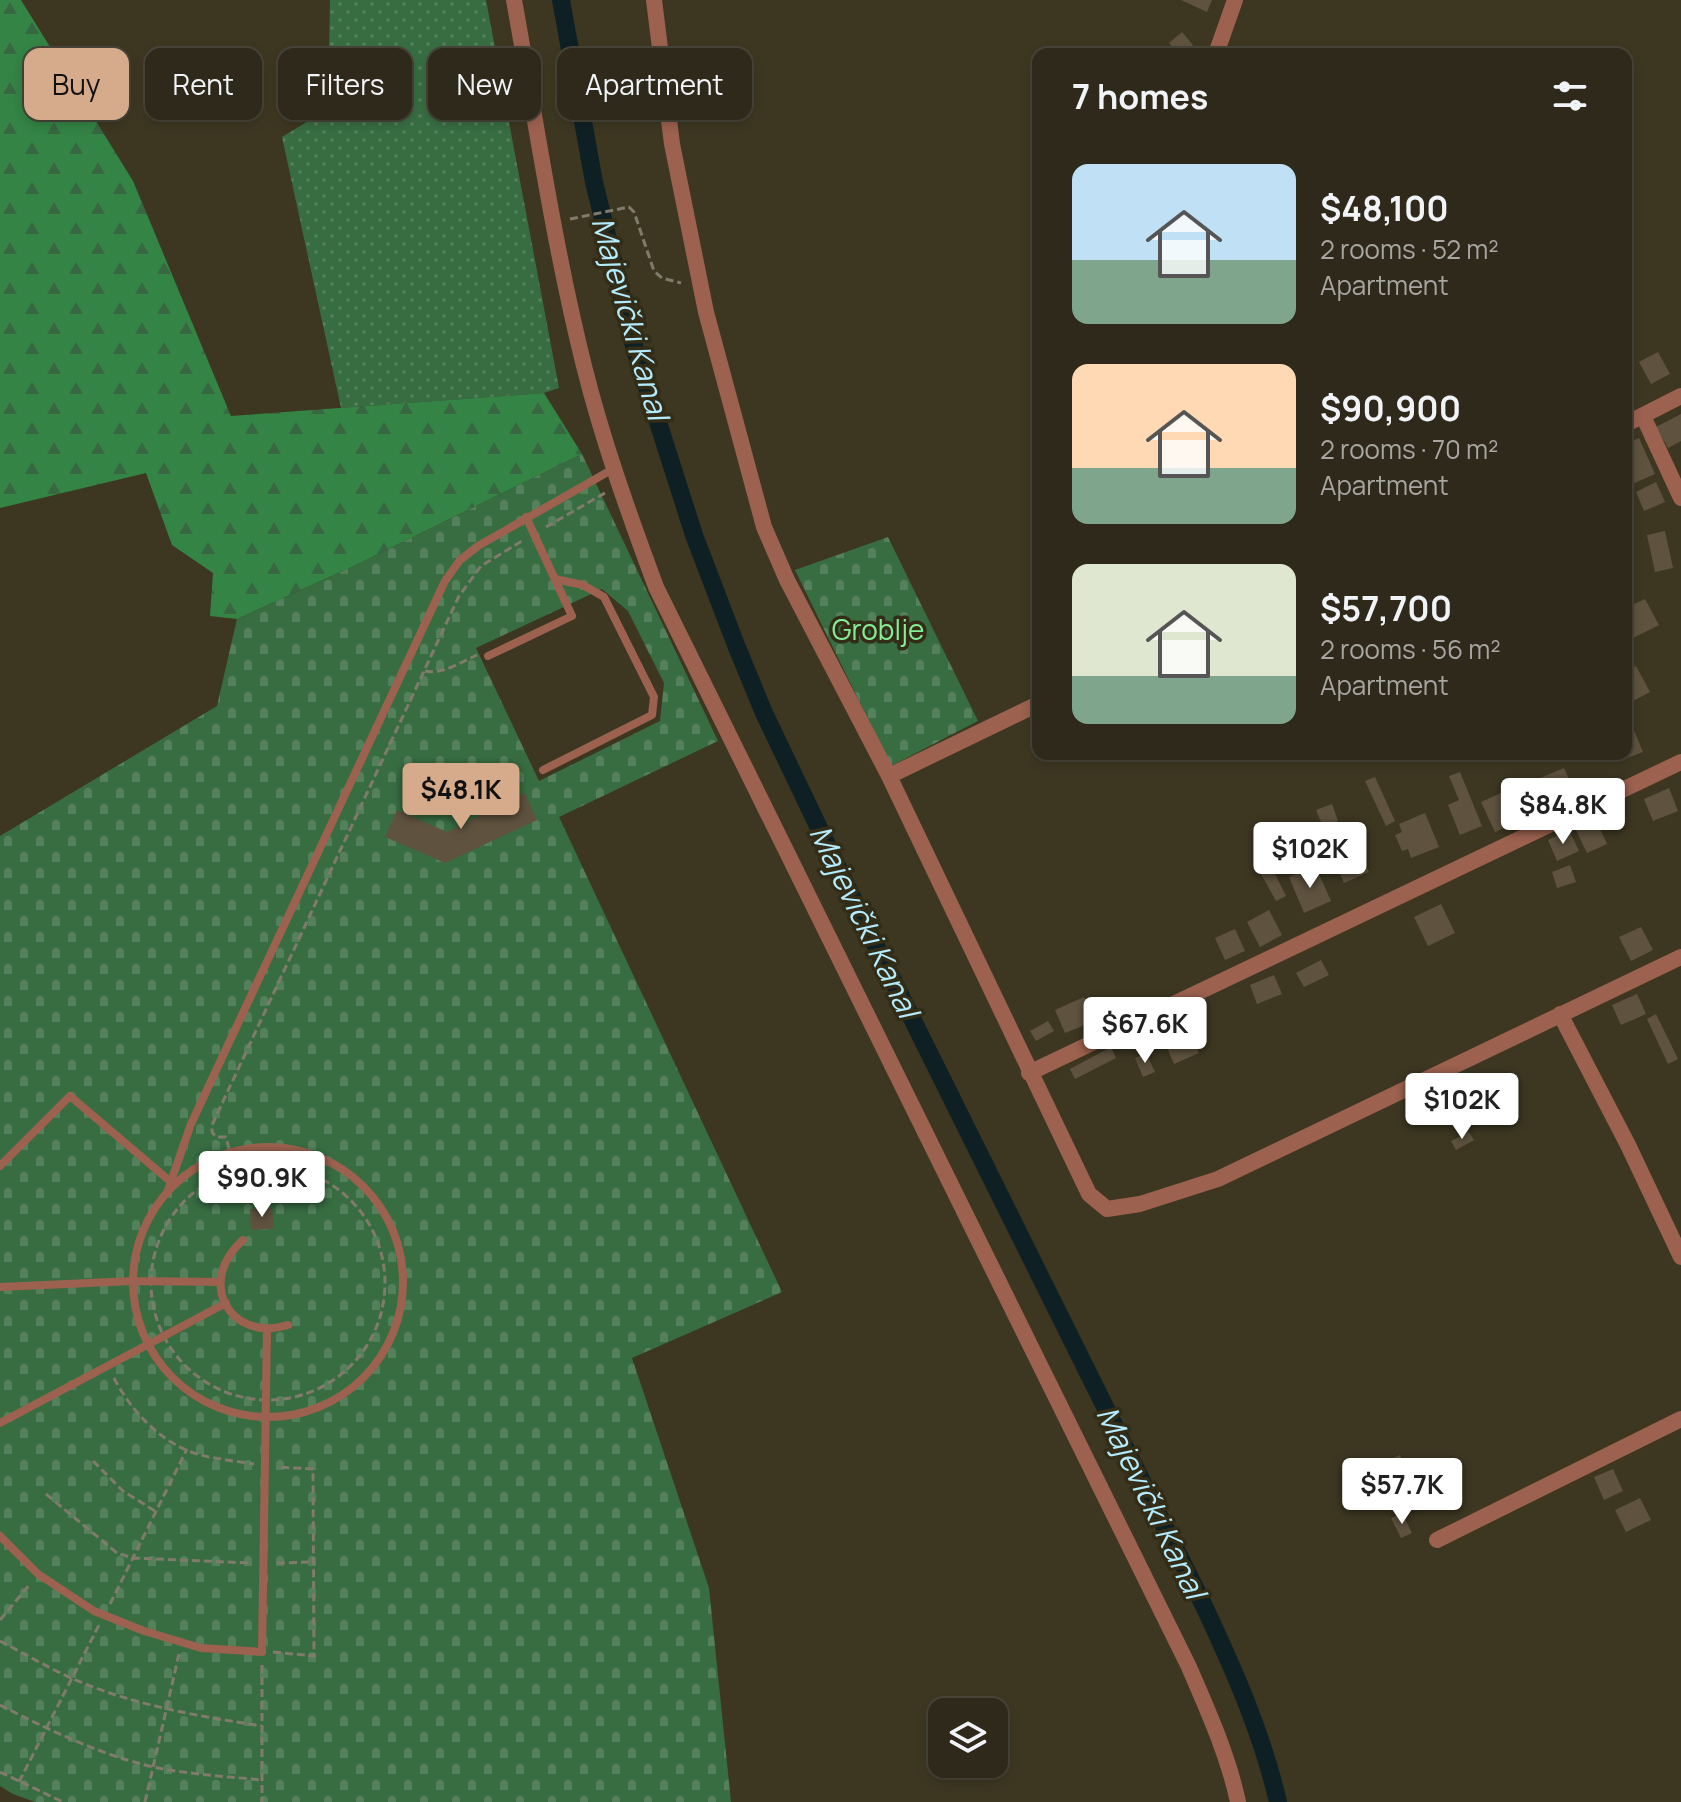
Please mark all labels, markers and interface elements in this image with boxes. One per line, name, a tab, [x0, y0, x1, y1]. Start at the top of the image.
chip: Buy	[24, 48, 129, 120]
chip: Rent	[145, 48, 262, 120]
chip: Filters	[278, 48, 412, 120]
chip: New	[428, 48, 541, 120]
chip: Apartment	[557, 48, 752, 120]
text: 7 homes	[1072, 73, 1208, 119]
icon: filters	[1548, 74, 1592, 118]
text: $48,100	[1320, 185, 1449, 231]
icon: home	[1136, 196, 1232, 292]
water label: Majevički Kanal	[582, 212, 681, 428]
text: 2 rooms · 52 m²	[1320, 231, 1499, 267]
text: Apartment	[1320, 267, 1449, 303]
text: $90,900	[1320, 385, 1461, 431]
icon: home	[1136, 396, 1232, 492]
text: 2 rooms · 70 m²	[1320, 431, 1498, 467]
text: Apartment	[1320, 467, 1449, 503]
text: $57,700	[1320, 585, 1452, 631]
icon: home	[1136, 596, 1232, 692]
park label: Groblje	[832, 610, 924, 648]
text: 2 rooms · 56 m²	[1320, 631, 1501, 667]
text: Apartment	[1320, 667, 1449, 703]
pin: $48.1K	[396, 763, 526, 831]
text: $48.1K	[420, 771, 502, 807]
pin: $84.8K	[1498, 778, 1628, 846]
text: $84.8K	[1519, 786, 1607, 822]
water label: Majevički Kanal	[801, 818, 931, 1028]
pin: $102K	[1254, 822, 1366, 890]
text: $102K	[1271, 830, 1349, 866]
pin: $67.6K	[1080, 997, 1210, 1065]
text: $67.6K	[1102, 1005, 1188, 1041]
pin: $102K	[1406, 1073, 1518, 1141]
text: $102K	[1423, 1081, 1501, 1117]
pin: $90.9K	[197, 1151, 327, 1219]
text: $90.9K	[217, 1159, 307, 1195]
water label: Majevički Kanal	[1088, 1399, 1218, 1609]
pin: $57.7K	[1337, 1458, 1467, 1526]
text: $57.7K	[1360, 1466, 1444, 1502]
map controls	[928, 1698, 1008, 1778]
button: layers	[928, 1698, 1008, 1778]

